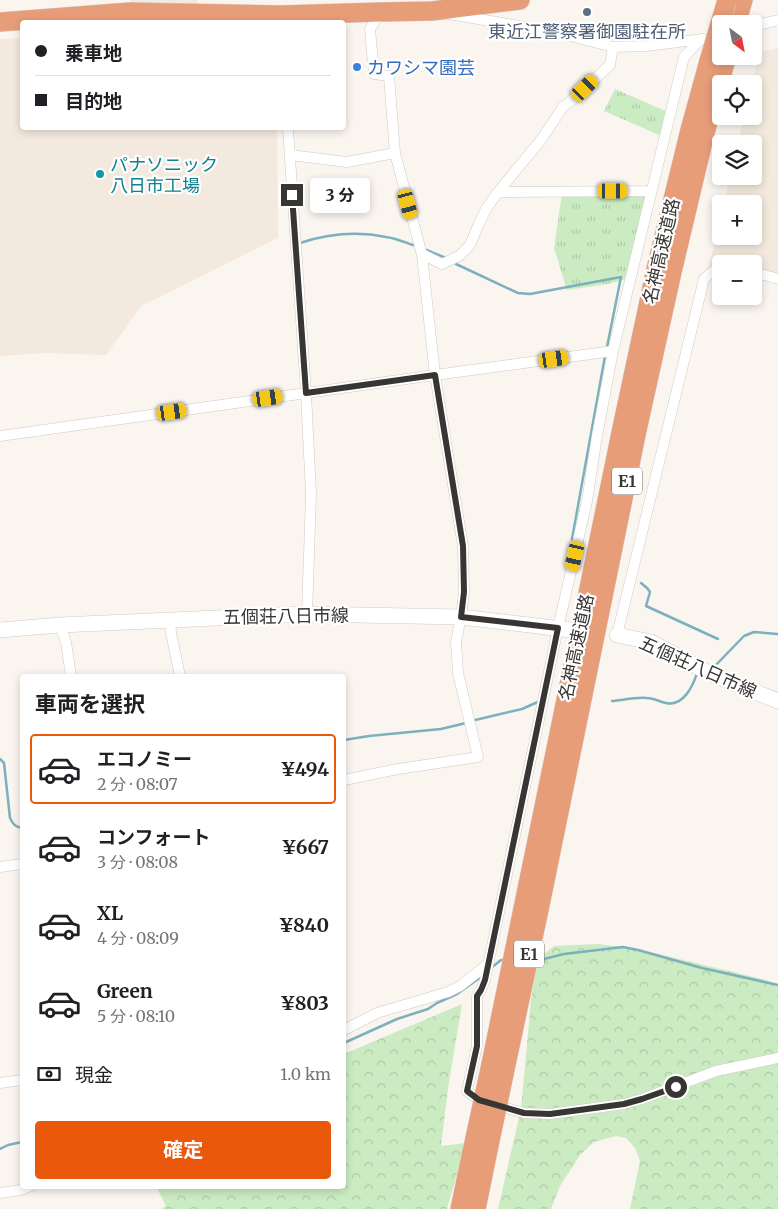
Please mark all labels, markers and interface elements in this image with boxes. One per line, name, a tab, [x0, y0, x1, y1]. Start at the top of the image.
marker: 東近江警察署御園駐在所	[581, 6, 593, 18]
north arrow	[712, 15, 762, 65]
map controls	[712, 15, 762, 305]
place label: 東近江警察署御園駐在所	[488, 20, 686, 43]
text: 乗車地	[65, 41, 122, 65]
place label: カワシマ園芸	[367, 56, 475, 79]
marker: カワシマ園芸	[351, 61, 363, 73]
car	[568, 72, 601, 104]
button: locate	[712, 75, 762, 125]
text: 目的地	[65, 89, 122, 113]
button: layers	[712, 135, 762, 185]
place label: パナソニック 八日市工場	[110, 153, 218, 197]
marker: パナソニック 八日市工場	[94, 168, 106, 180]
callout: 3 分	[310, 178, 370, 212]
route end	[281, 184, 303, 206]
car	[598, 184, 628, 199]
text: 3 分	[326, 185, 354, 205]
car	[396, 188, 419, 220]
button: +	[712, 195, 762, 245]
street label: 名神高速道路	[638, 196, 684, 306]
button: −	[712, 255, 762, 305]
car	[538, 349, 569, 369]
car	[252, 388, 283, 408]
car	[156, 402, 187, 422]
road number: E1	[612, 468, 642, 494]
car	[564, 540, 585, 572]
street label: 名神高速道路	[554, 592, 598, 702]
street label: 五個荘八日市線	[223, 603, 349, 629]
street label: 五個荘八日市線	[636, 631, 760, 703]
text: 車両を選択	[35, 690, 145, 718]
icon: car	[37, 747, 82, 792]
text: エコノミー	[97, 747, 192, 771]
text: ¥494	[280, 757, 329, 781]
text: 2 分 · 08:07	[97, 774, 178, 794]
icon: car	[37, 825, 82, 870]
text: コンフォート	[97, 825, 210, 849]
text: ¥667	[281, 835, 329, 859]
text: 3 分 · 08:08	[97, 852, 178, 872]
text: XL	[97, 901, 123, 925]
icon: car	[37, 903, 82, 948]
text: ¥840	[279, 913, 329, 937]
text: 4 分 · 08:09	[97, 928, 179, 948]
road number: E1	[514, 941, 544, 968]
text: Green	[97, 979, 153, 1003]
icon: car	[37, 981, 82, 1026]
text: ¥803	[280, 991, 329, 1015]
text: 5 分 · 08:10	[97, 1006, 175, 1026]
icon: cash	[35, 1060, 63, 1088]
text: 現金	[75, 1063, 113, 1087]
text: 1.0 km	[280, 1064, 331, 1084]
route start	[665, 1076, 687, 1098]
button: 確定	[35, 1121, 331, 1179]

